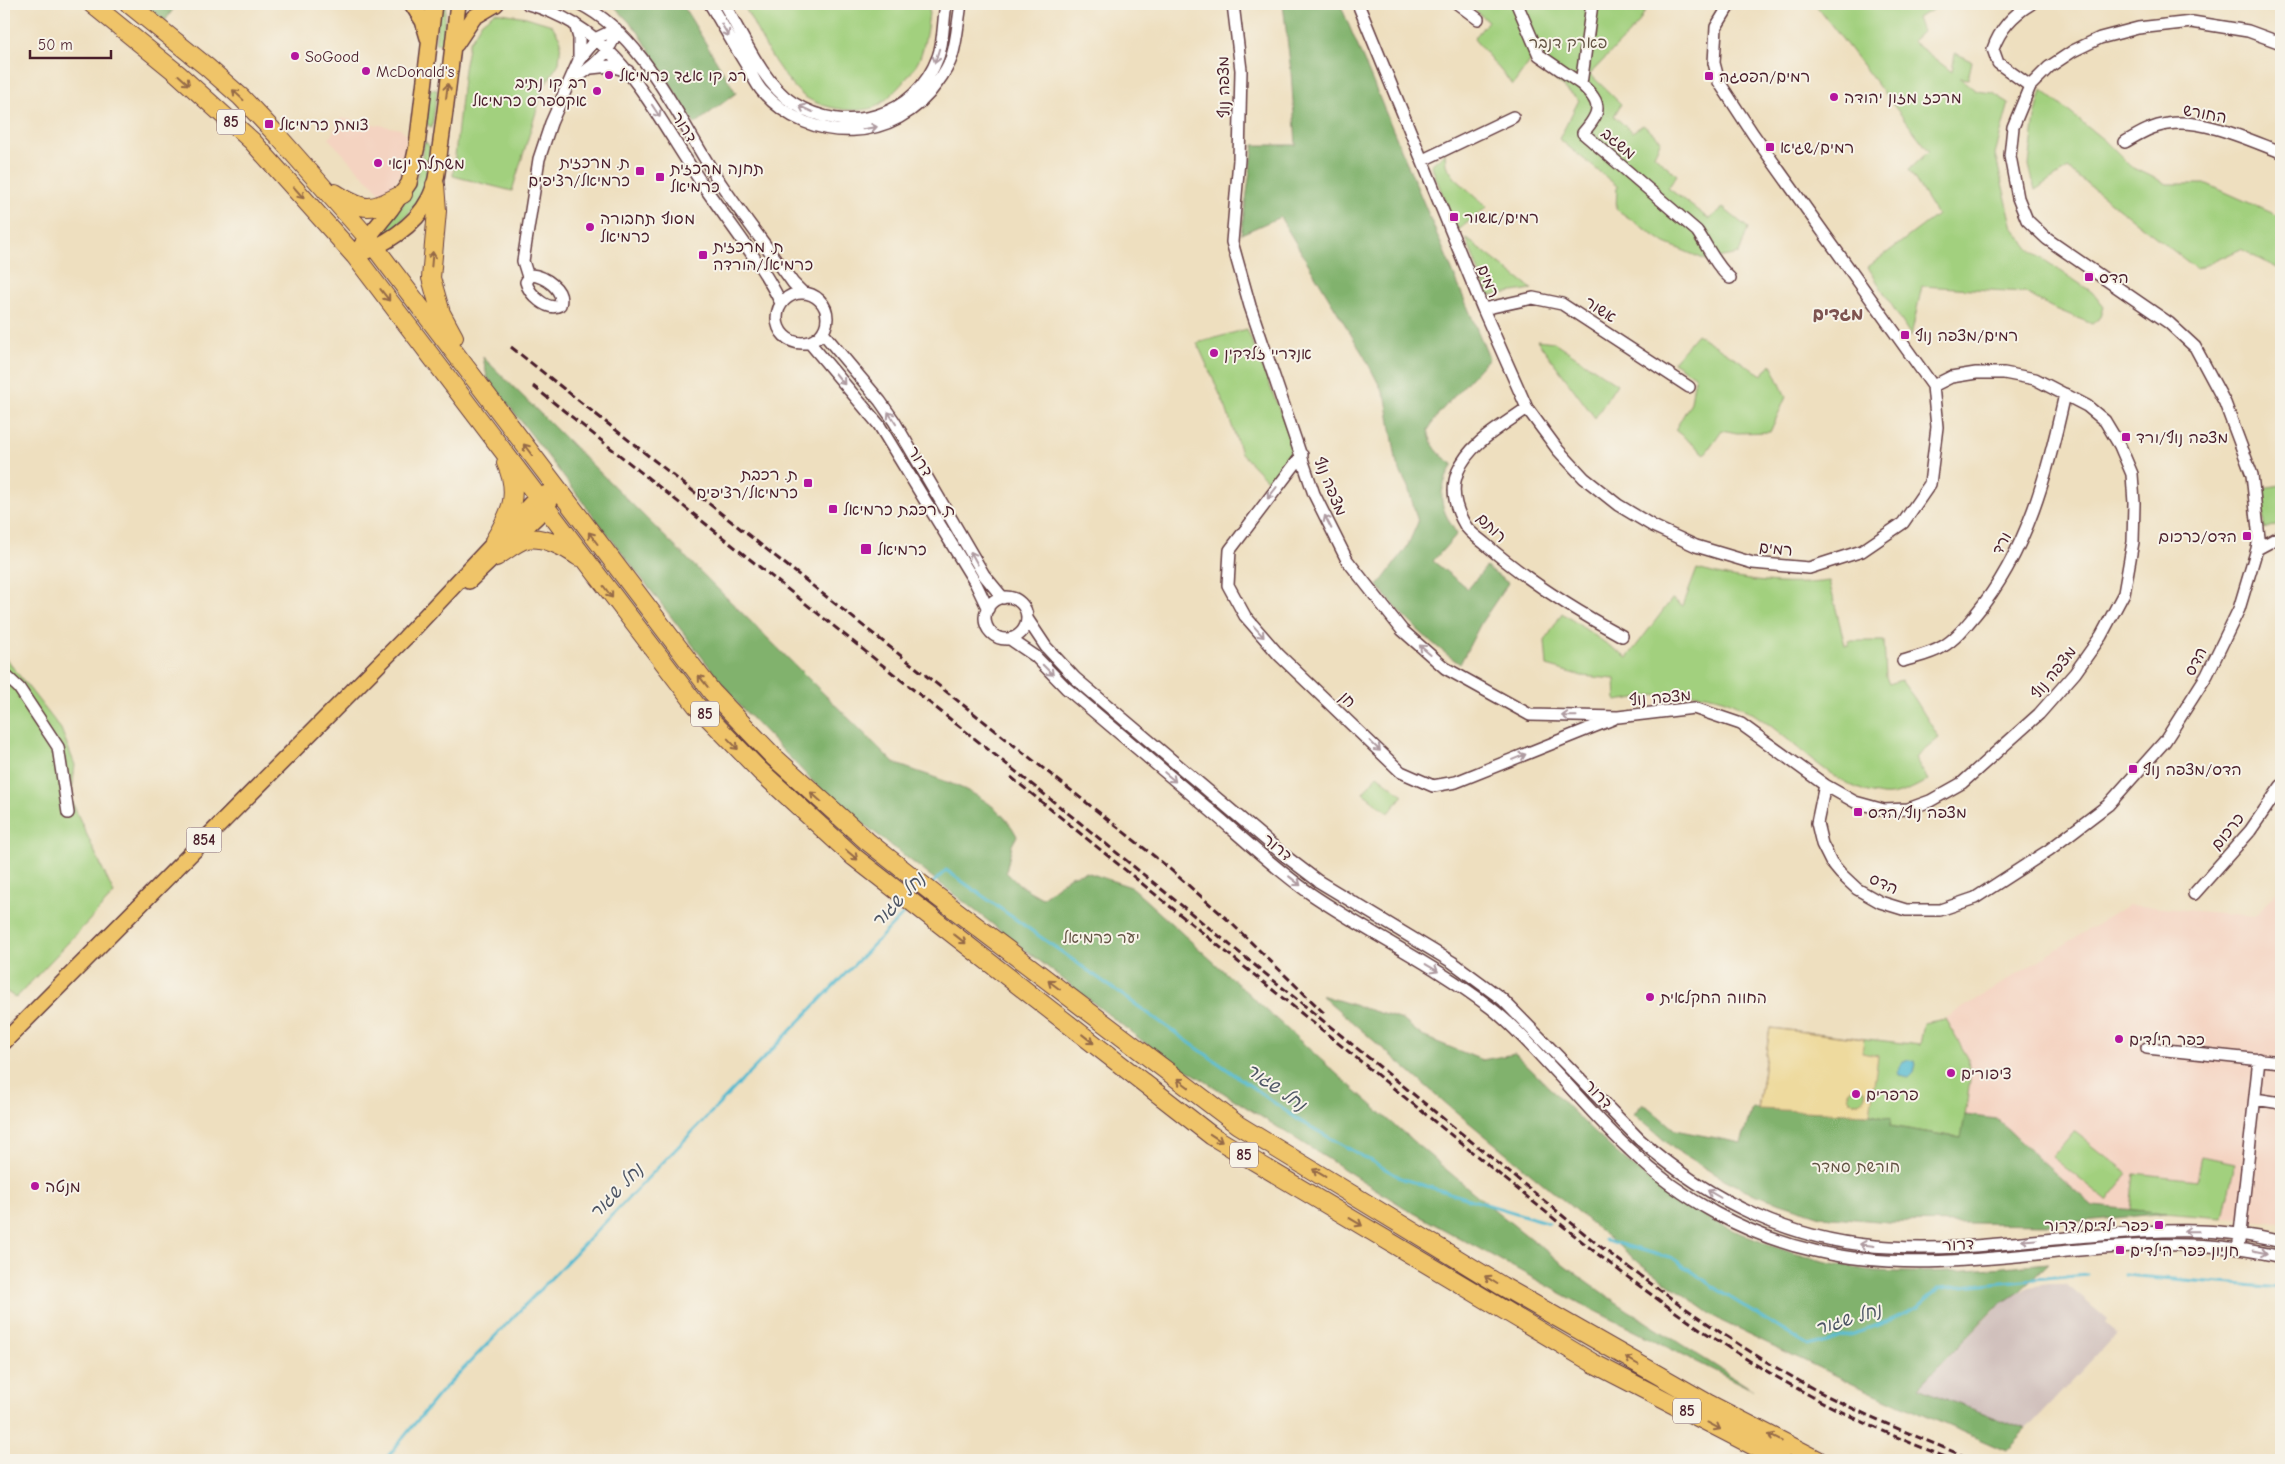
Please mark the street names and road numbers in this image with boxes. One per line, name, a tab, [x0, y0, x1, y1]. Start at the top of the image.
street label: מצפה נוף	[1214, 56, 1234, 118]
street label: החורש	[2182, 101, 2228, 127]
street label: דרור	[668, 109, 700, 146]
road number: 85	[217, 110, 245, 134]
street label: משגב	[1598, 124, 1639, 163]
street label: רמים	[1473, 262, 1503, 301]
street label: אשור	[1581, 293, 1620, 327]
street label: דרור	[904, 443, 936, 480]
street label: מצפה נוף	[1310, 454, 1350, 519]
street label: רותם	[1473, 509, 1510, 546]
street label: ורד	[1989, 529, 2015, 558]
street label: רמים	[1758, 538, 1794, 560]
street label: מצפה נוף	[2027, 643, 2080, 702]
street label: הדס	[2181, 644, 2211, 679]
street label: מצפה נוף	[1628, 686, 1692, 710]
street label: חן	[1336, 688, 1359, 711]
road number: 85	[691, 702, 719, 726]
street label: כרכום	[2207, 810, 2248, 854]
road number: 854	[186, 828, 222, 852]
street label: דרור	[1259, 830, 1296, 865]
street label: הדס	[1866, 869, 1901, 898]
street label: דרור	[1581, 1077, 1616, 1113]
road number: 85	[1230, 1142, 1258, 1168]
street label: דרור	[1941, 1235, 1975, 1255]
road number: 85	[1673, 1398, 1701, 1424]

